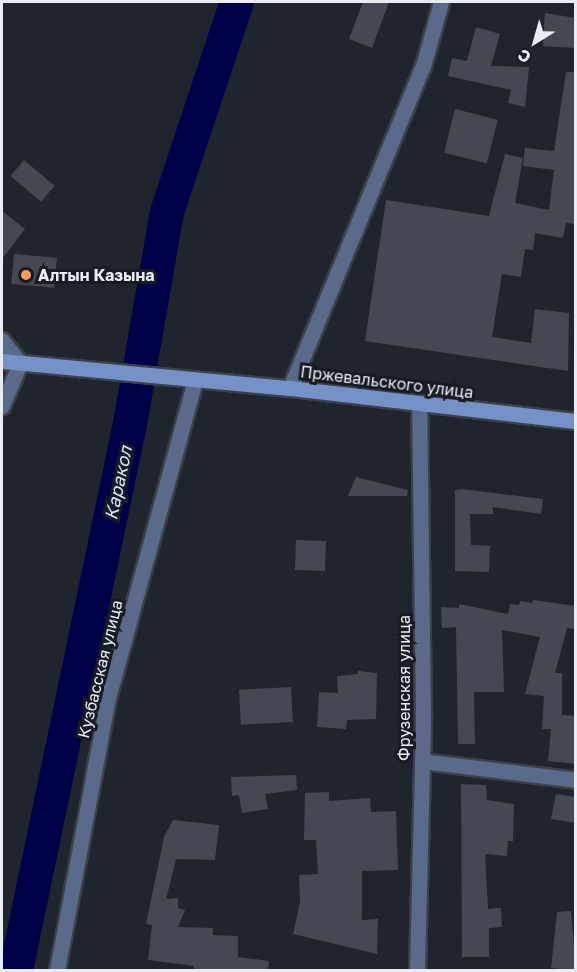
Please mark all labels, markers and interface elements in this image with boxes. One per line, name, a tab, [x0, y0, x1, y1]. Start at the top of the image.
north arrow	[505, 12, 565, 72]
text: С	[514, 45, 535, 68]
place label: Алтын Казына	[38, 265, 154, 285]
marker: Алтын Казына	[19, 268, 33, 282]
street label: Пржевальского улица	[299, 362, 475, 402]
water label: Каракол	[100, 444, 136, 522]
street label: Кузбасская улица	[74, 598, 126, 740]
street label: Фрузенская улица	[394, 615, 414, 761]

